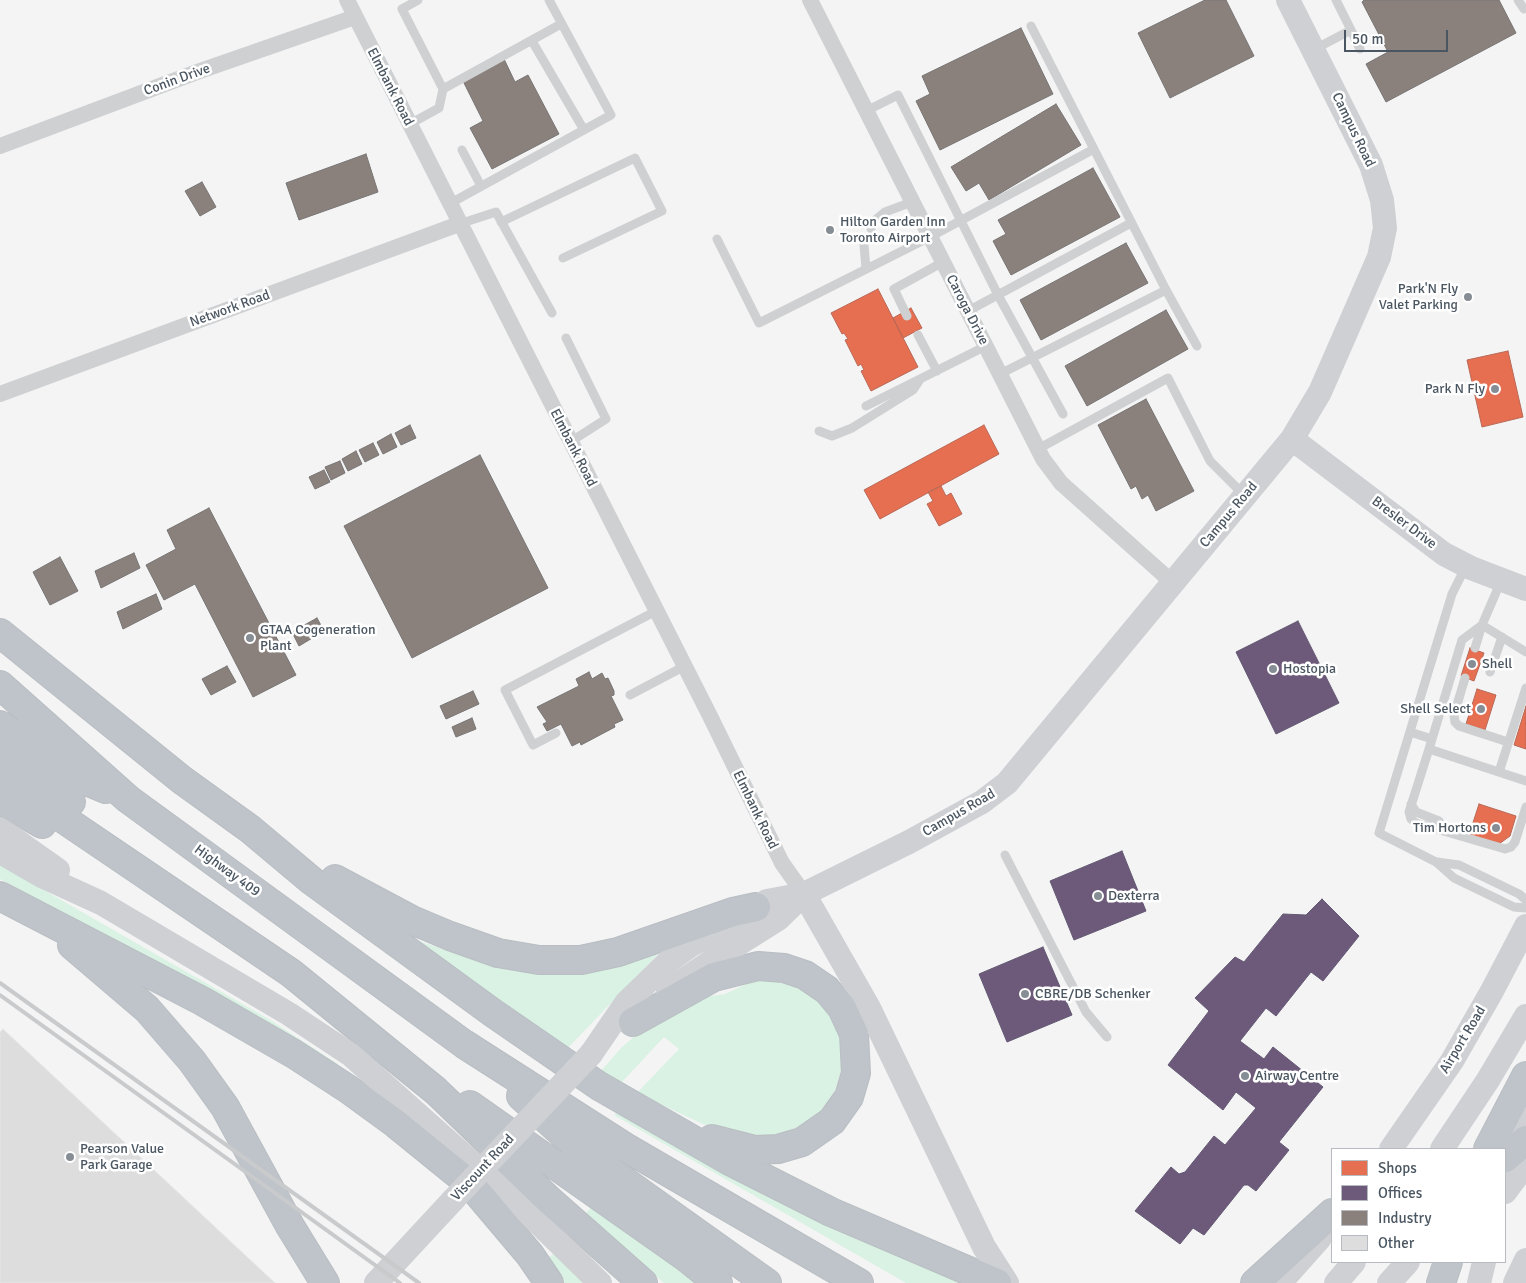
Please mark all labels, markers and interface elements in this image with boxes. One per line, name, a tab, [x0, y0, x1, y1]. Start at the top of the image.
scale bar	[1346, 20, 1450, 52]
text: 50 m	[1352, 30, 1383, 48]
street label: Elmbank Road	[363, 45, 417, 129]
street label: Conin Drive	[142, 60, 212, 100]
street label: Campus Road	[1328, 90, 1378, 170]
place label: Hilton Garden Inn Toronto Airport	[840, 214, 946, 246]
marker: Hilton Garden Inn Toronto Airport	[824, 224, 836, 236]
street label: Caroga Drive	[942, 272, 992, 348]
place label: Park'N Fly Valet Parking	[1379, 281, 1458, 314]
street label: Network Road	[188, 287, 272, 331]
marker: Park'N Fly Valet Parking	[1462, 291, 1474, 303]
place label: Park N Fly	[1425, 381, 1485, 397]
marker: Park N Fly	[1489, 383, 1501, 395]
street label: Elmbank Road	[546, 406, 600, 490]
street label: Campus Road	[1197, 479, 1261, 551]
street label: Bresler Drive	[1368, 493, 1440, 553]
place label: GTAA Cogeneration Plant	[260, 622, 376, 654]
marker: GTAA Cogeneration Plant	[244, 632, 256, 644]
place label: Shell	[1482, 656, 1512, 672]
marker: Shell	[1466, 658, 1478, 670]
place label: Hostopia	[1283, 661, 1336, 677]
marker: Hostopia	[1267, 663, 1279, 675]
place label: Shell Select	[1400, 701, 1471, 717]
marker: Shell Select	[1475, 703, 1487, 715]
street label: Elmbank Road	[729, 768, 781, 852]
street label: Campus Road	[920, 786, 998, 840]
place label: Tim Hortons	[1413, 820, 1486, 836]
marker: Tim Hortons	[1490, 822, 1502, 834]
street label: Highway 409	[191, 842, 263, 900]
place label: Dexterra	[1108, 888, 1160, 904]
marker: Dexterra	[1092, 890, 1104, 902]
place label: CBRE/DB Schenker	[1035, 986, 1150, 1002]
marker: CBRE/DB Schenker	[1019, 988, 1031, 1000]
street label: Airport Road	[1436, 1003, 1490, 1077]
place label: Airway Centre	[1255, 1068, 1339, 1084]
marker: Airway Centre	[1239, 1070, 1251, 1082]
street label: Viscount Road	[448, 1131, 518, 1205]
place label: Pearson Value Park Garage	[80, 1141, 164, 1174]
legend	[1331, 1148, 1506, 1263]
marker: Pearson Value Park Garage	[64, 1151, 76, 1163]
text: Shops	[1378, 1159, 1417, 1177]
text: Offices	[1378, 1184, 1422, 1202]
text: Industry	[1378, 1209, 1431, 1227]
text: Other	[1378, 1234, 1414, 1252]

